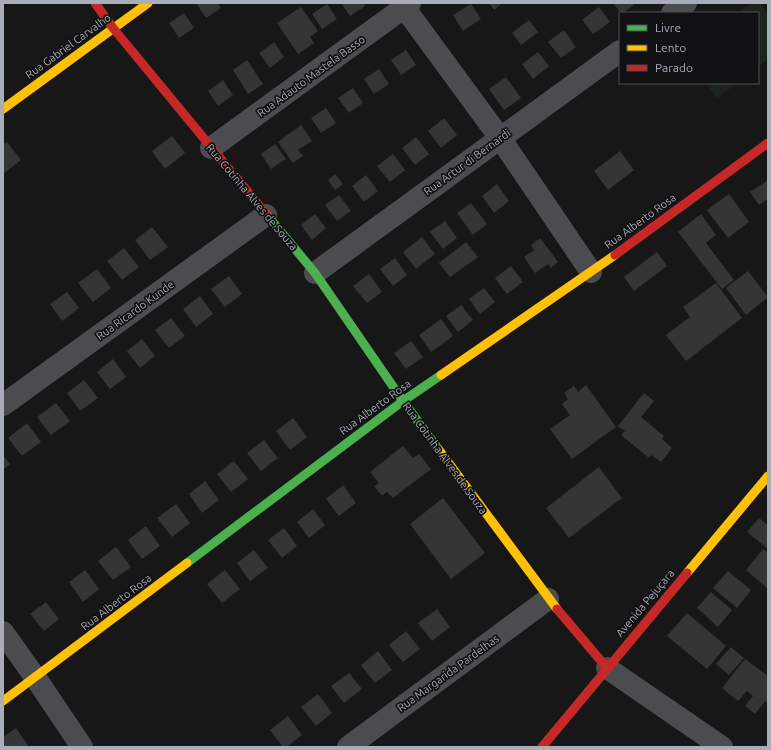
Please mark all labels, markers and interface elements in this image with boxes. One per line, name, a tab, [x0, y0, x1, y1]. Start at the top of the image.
street label: Rua Gabriel Carvalho	[23, 11, 113, 81]
legend	[619, 12, 759, 84]
text: Livre	[655, 21, 681, 34]
street label: Rua Adauto Mastela Basso	[255, 33, 367, 119]
text: Lento	[655, 41, 686, 54]
text: Parado	[655, 61, 693, 74]
street label: Rua Artur di Bernardi	[421, 127, 513, 197]
street label: Rua Cotinha Alves de Souza	[204, 141, 300, 253]
street label: Rua Alberto Rosa	[602, 191, 678, 251]
street label: Rua Ricardo Kunde	[94, 278, 176, 342]
street label: Rua Alberto Rosa	[337, 377, 413, 437]
street label: Rua Cotinha Alves de Souza	[400, 400, 490, 516]
street label: Avenida Pejuçara	[613, 567, 677, 639]
street label: Rua Alberto Rosa	[78, 572, 154, 632]
street label: Rua Margarida Pardelhas	[395, 632, 501, 714]

